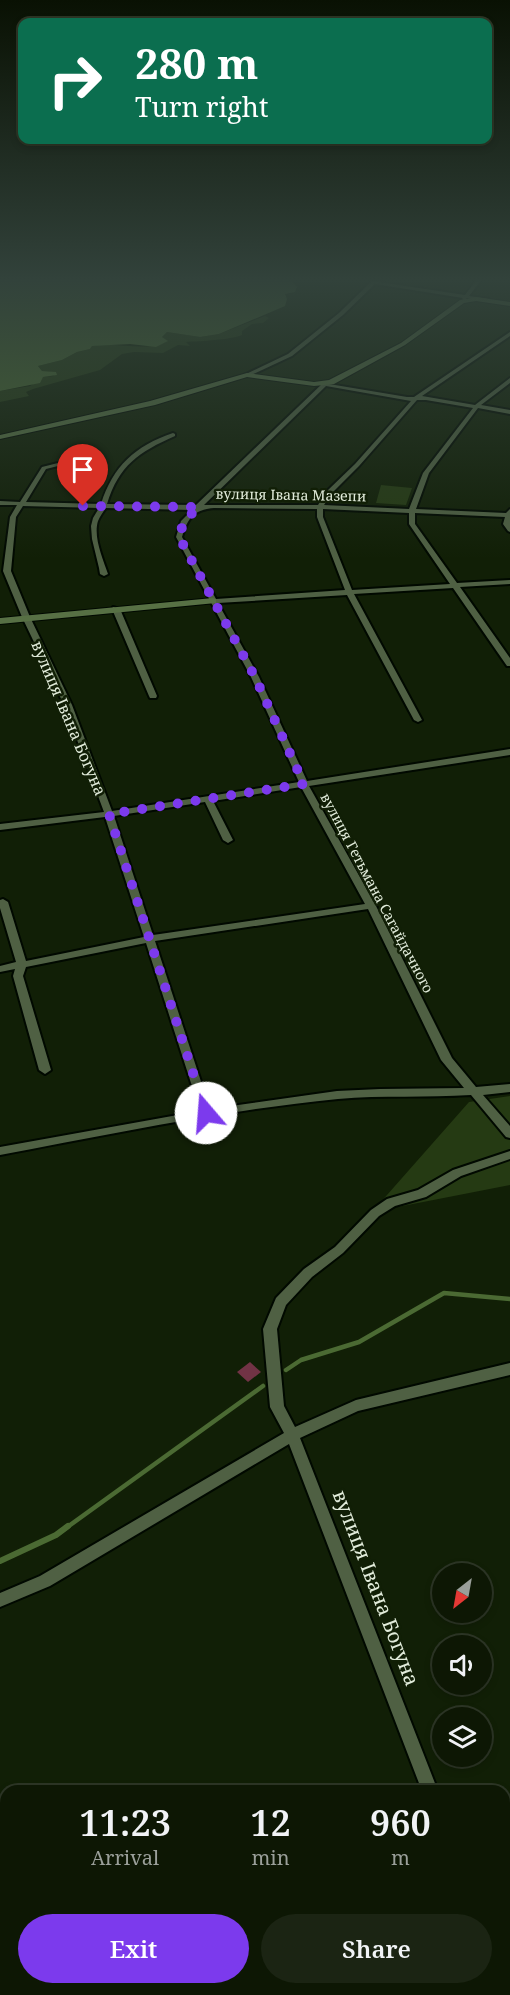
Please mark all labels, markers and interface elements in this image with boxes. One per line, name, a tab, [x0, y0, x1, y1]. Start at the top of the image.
text: 280 m	[135, 34, 259, 91]
icon: right	[36, 42, 114, 120]
text: Turn right	[135, 88, 268, 125]
pin	[57, 444, 108, 506]
icon: arrive	[66, 453, 99, 486]
street label: вулиця Івана Мазепи	[215, 484, 367, 505]
street label: вулиця Івана Богуна	[26, 637, 112, 799]
street label: вулиця Гетьмана Сагайдачного	[317, 790, 438, 996]
position arrow	[174, 1081, 238, 1145]
street label: вулиця Івана Богуна	[327, 1486, 426, 1690]
north arrow	[432, 1563, 492, 1623]
map controls	[432, 1563, 492, 1767]
button: sound	[432, 1635, 492, 1695]
button: layers	[432, 1707, 492, 1767]
text: 11:23	[79, 1798, 171, 1847]
text: 12	[250, 1798, 291, 1847]
text: 960	[370, 1798, 431, 1847]
text: Arrival	[91, 1844, 159, 1871]
text: min	[251, 1844, 290, 1871]
text: m	[391, 1844, 410, 1871]
button: Exit	[18, 1914, 249, 1983]
button: Share	[261, 1914, 492, 1983]

